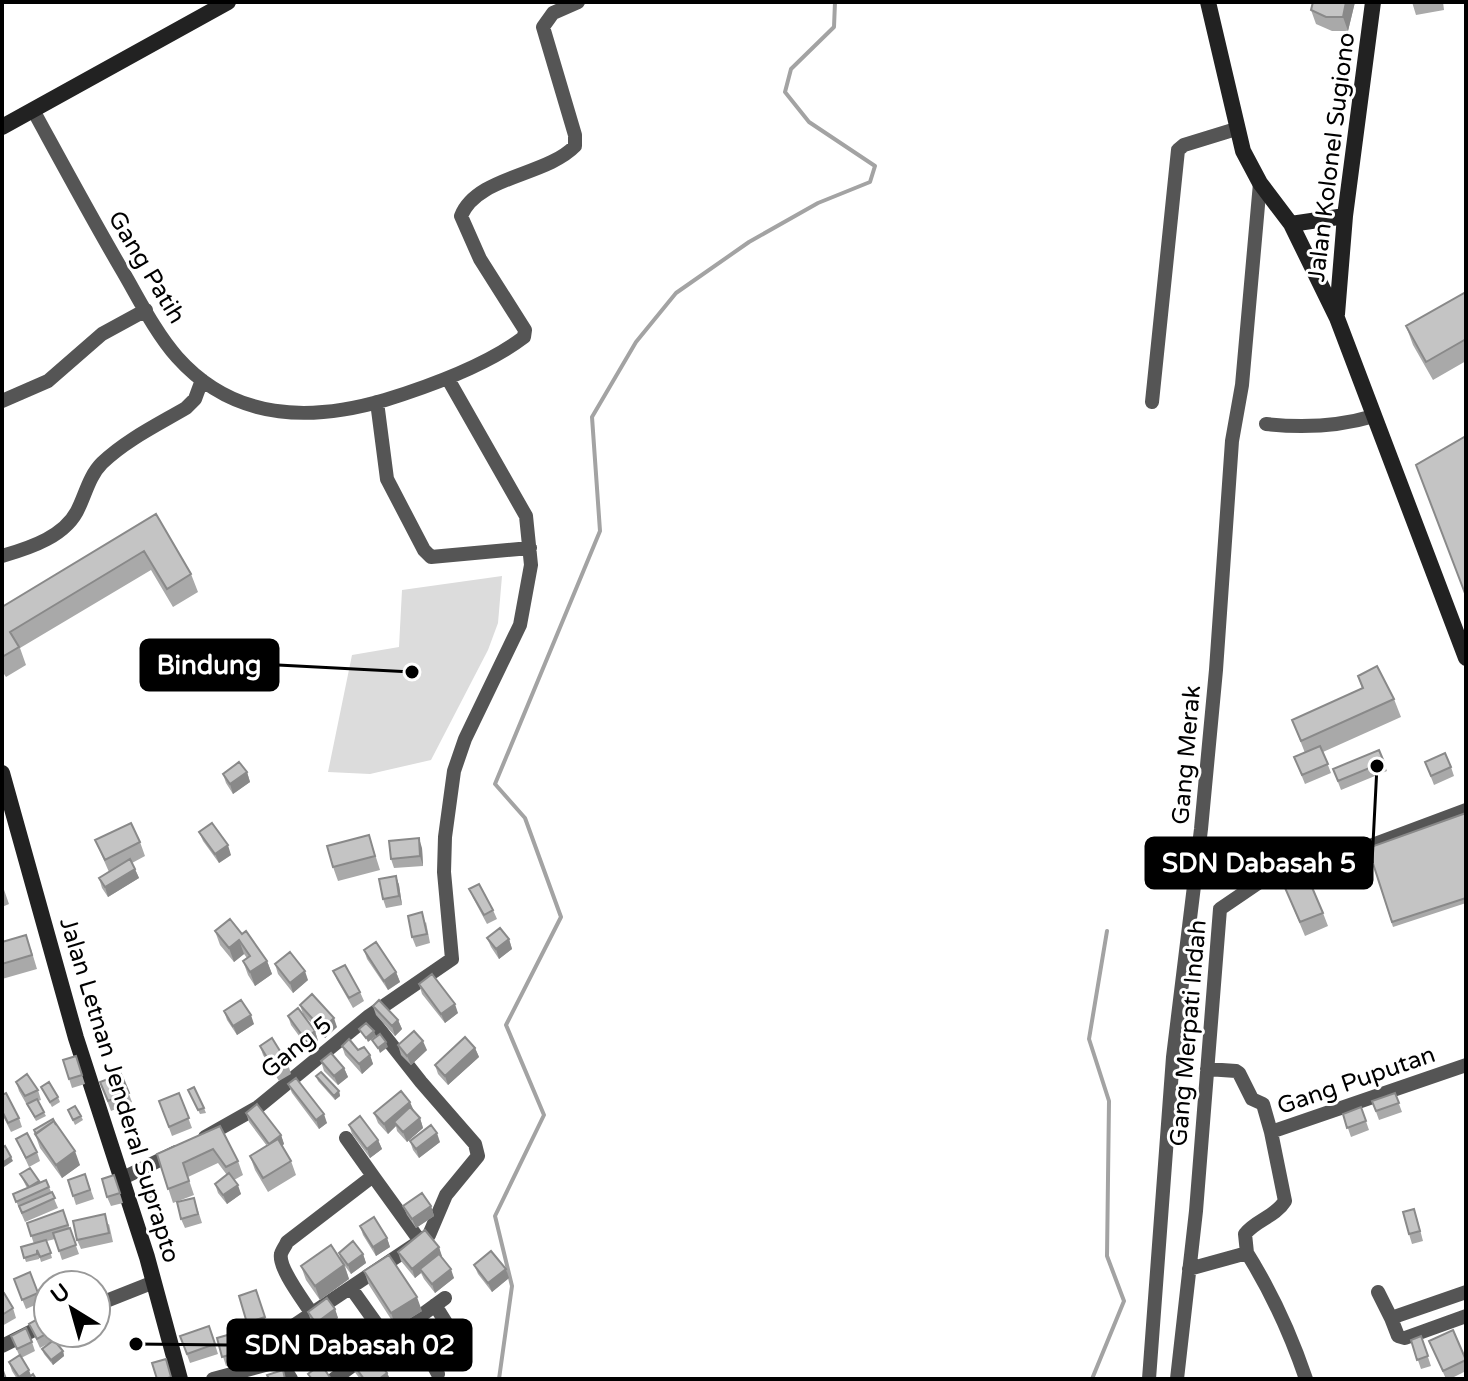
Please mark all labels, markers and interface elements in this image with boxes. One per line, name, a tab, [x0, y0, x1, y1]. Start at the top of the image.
street label: Jalan Kolonel Sugiono	[1302, 31, 1361, 283]
street label: Gang Patih	[102, 206, 191, 329]
callout: Bindung	[141, 640, 278, 690]
text: Bindung	[157, 650, 261, 681]
street label: Gang Merak	[1166, 684, 1207, 826]
callout: SDN Dabasah 5	[1146, 838, 1372, 888]
text: SDN Dabasah 5	[1162, 848, 1356, 879]
street label: Jalan Letnan Jenderal Suprapto	[53, 914, 186, 1266]
street label: Gang Merpati Indah	[1164, 918, 1213, 1148]
street label: Gang 5	[255, 1010, 338, 1085]
street label: Gang Puputan	[1273, 1040, 1439, 1121]
north arrow	[32, 1269, 112, 1349]
text: U	[46, 1278, 75, 1309]
callout: SDN Dabasah 02	[228, 1320, 471, 1370]
text: SDN Dabasah 02	[245, 1330, 455, 1361]

